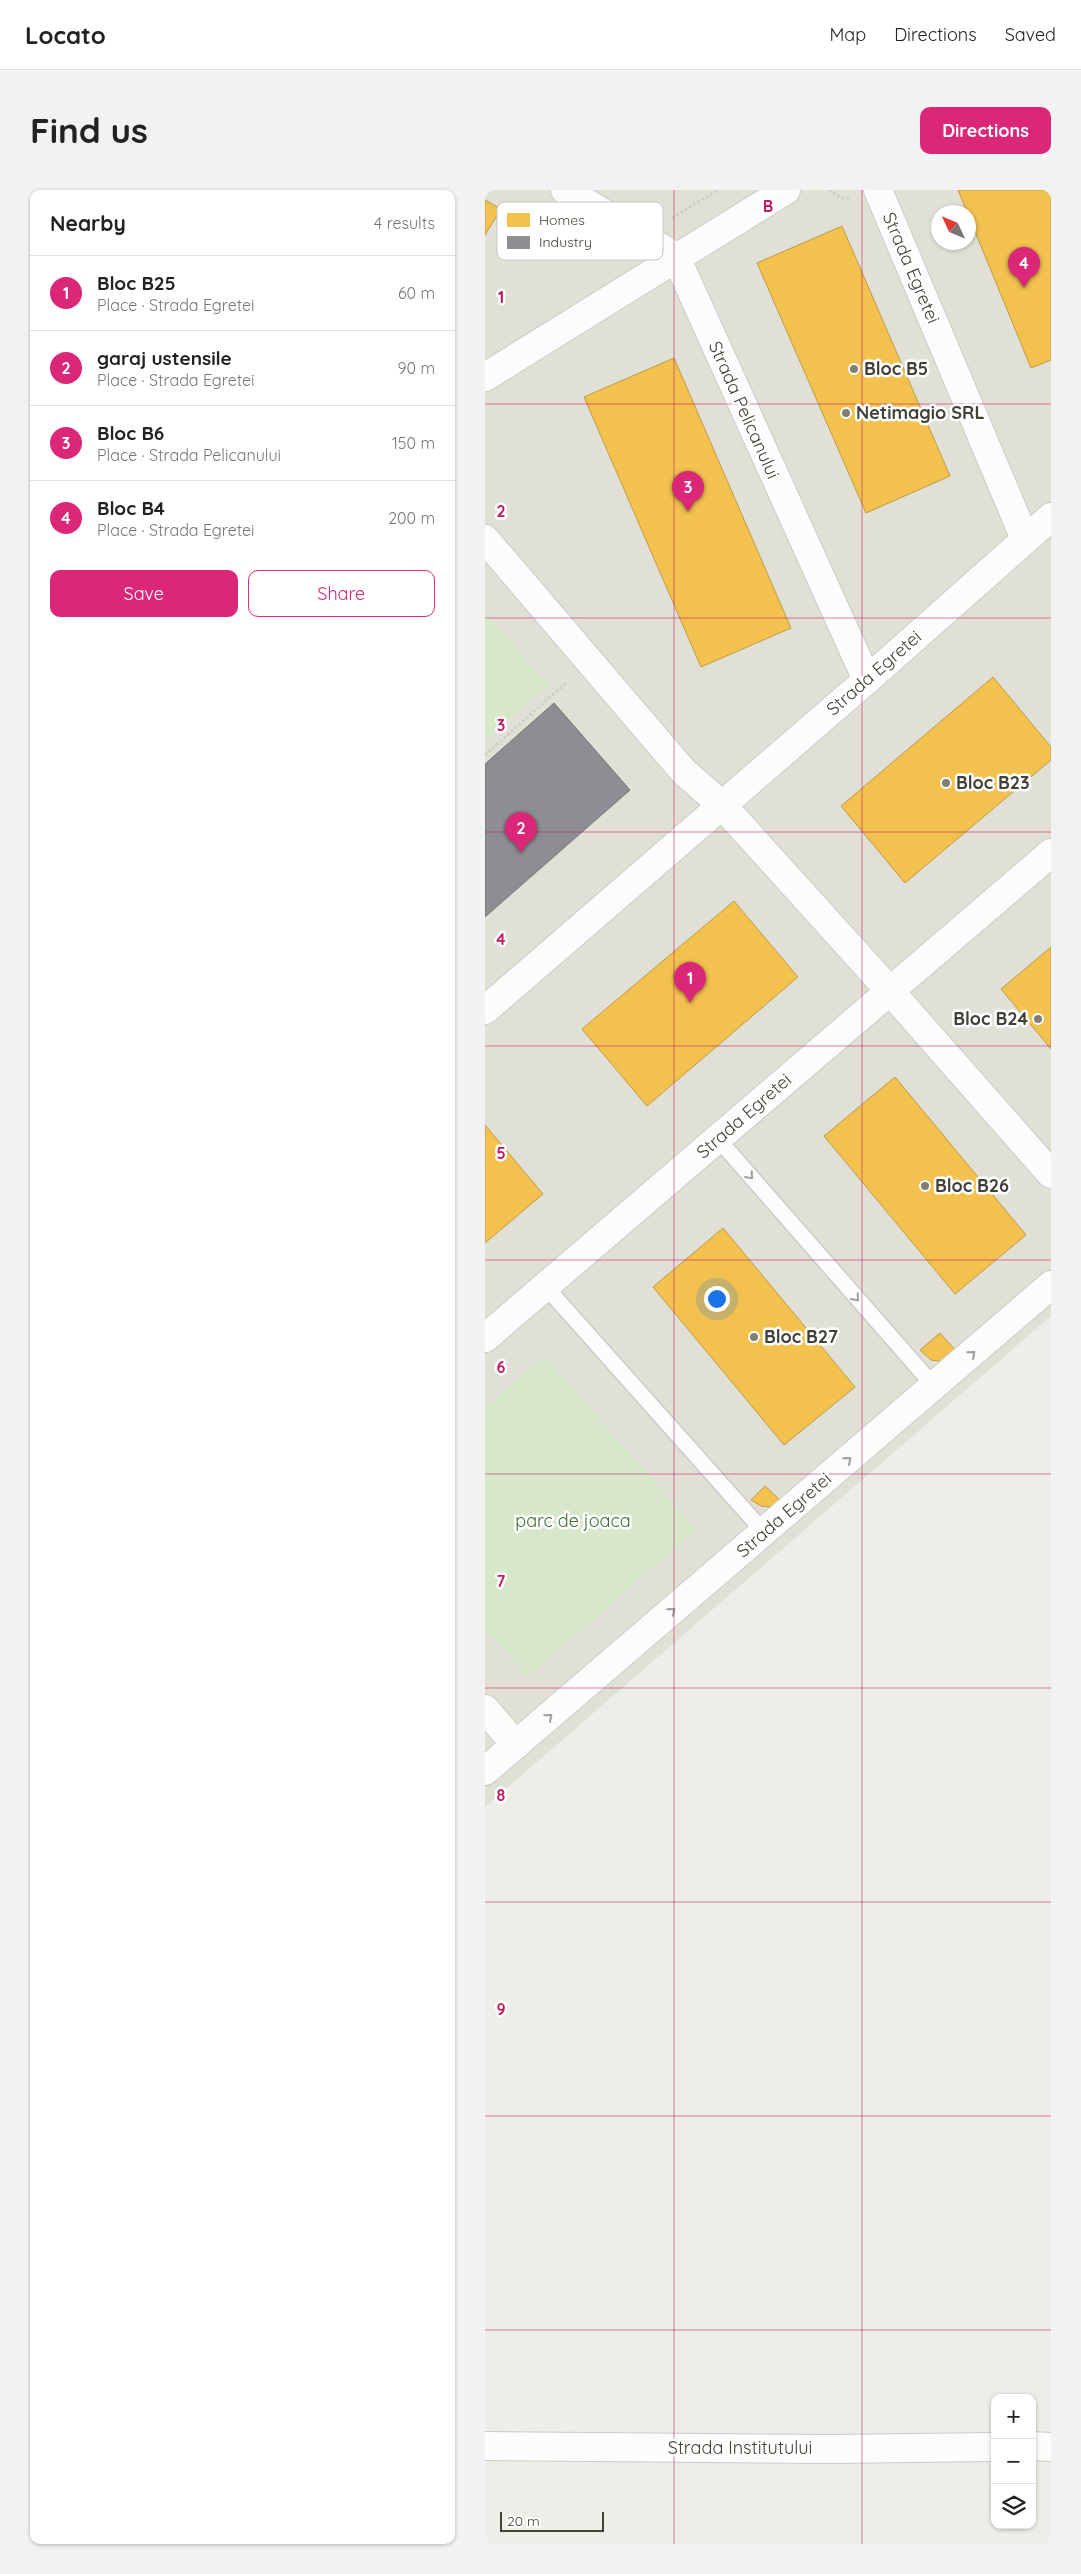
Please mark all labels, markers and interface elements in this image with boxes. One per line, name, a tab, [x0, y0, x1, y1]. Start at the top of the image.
text: Locato	[25, 20, 106, 50]
text: Map	[829, 23, 866, 46]
text: Directions	[894, 23, 977, 46]
text: Saved	[1005, 23, 1056, 46]
button: Directions	[920, 107, 1051, 154]
text: Find us	[30, 108, 148, 152]
text: B	[763, 196, 773, 216]
legend	[497, 202, 663, 260]
north arrow	[931, 205, 976, 250]
street label: Strada Egretei	[878, 209, 945, 327]
text: Nearby	[50, 210, 126, 236]
text: Homes	[539, 211, 585, 229]
text: 4 results	[374, 213, 435, 233]
text: Industry	[539, 233, 592, 251]
pin: 4	[1008, 247, 1040, 288]
text: Bloc B25	[97, 271, 176, 295]
text: 1	[63, 283, 69, 303]
text: 60 m	[398, 283, 435, 303]
text: 1	[498, 287, 504, 307]
text: Place · Strada Egretei	[97, 295, 255, 315]
street label: Strada Pelicanului	[704, 337, 785, 482]
text: garaj ustensile	[97, 346, 232, 370]
place label: Bloc B5	[864, 357, 928, 380]
text: 2	[61, 358, 71, 378]
text: 90 m	[398, 358, 435, 378]
marker: Bloc B5	[848, 363, 860, 375]
text: Place · Strada Egretei	[97, 370, 255, 390]
place label: Netimagio SRL	[856, 401, 985, 424]
marker: Netimagio SRL	[840, 407, 852, 419]
text: Bloc B6	[97, 421, 164, 445]
text: 3	[62, 433, 70, 453]
text: 150 m	[392, 433, 435, 453]
text: Place · Strada Pelicanului	[97, 445, 281, 465]
pin: 3	[672, 471, 704, 512]
text: Bloc B4	[97, 496, 165, 520]
text: 2	[496, 501, 506, 521]
text: 4	[61, 508, 71, 528]
text: 200 m	[388, 508, 435, 528]
text: Place · Strada Egretei	[97, 520, 255, 540]
button: Save	[50, 570, 238, 617]
button: Share	[248, 570, 435, 617]
street label: Strada Egretei	[821, 625, 926, 720]
text: 3	[497, 715, 505, 735]
place label: Bloc B23	[956, 771, 1030, 794]
marker: Bloc B23	[940, 777, 952, 789]
pin: 2	[505, 812, 537, 853]
text: 4	[496, 929, 506, 949]
pin: 1	[674, 962, 706, 1003]
place label: Bloc B24	[953, 1007, 1028, 1030]
marker: Bloc B24	[1032, 1013, 1044, 1025]
street label: Strada Egretei	[691, 1068, 796, 1163]
text: 5	[496, 1143, 506, 1163]
one-way arrow	[744, 1170, 753, 1179]
place label: Bloc B26	[935, 1174, 1009, 1197]
marker: Bloc B26	[919, 1180, 931, 1192]
your location	[704, 1286, 730, 1312]
one-way arrow	[851, 1292, 859, 1301]
place label: Bloc B27	[764, 1325, 838, 1348]
marker: Bloc B27	[748, 1331, 760, 1343]
one-way arrow	[966, 1350, 975, 1359]
text: 6	[497, 1357, 506, 1377]
one-way arrow	[843, 1456, 852, 1465]
street label: Strada Egretei	[731, 1467, 836, 1562]
park label: parc de joaca	[515, 1509, 631, 1532]
text: 7	[497, 1571, 506, 1591]
one-way arrow	[666, 1608, 675, 1617]
one-way arrow	[543, 1713, 552, 1722]
text: 8	[497, 1785, 506, 1805]
text: 9	[496, 1999, 506, 2019]
map controls	[991, 2394, 1036, 2529]
button: +	[991, 2394, 1036, 2439]
street label: Strada Institutului	[668, 2436, 812, 2459]
button: −	[991, 2439, 1036, 2484]
button: layers	[991, 2484, 1036, 2529]
scale bar	[500, 2509, 604, 2532]
text: 20 m	[507, 2512, 540, 2530]

